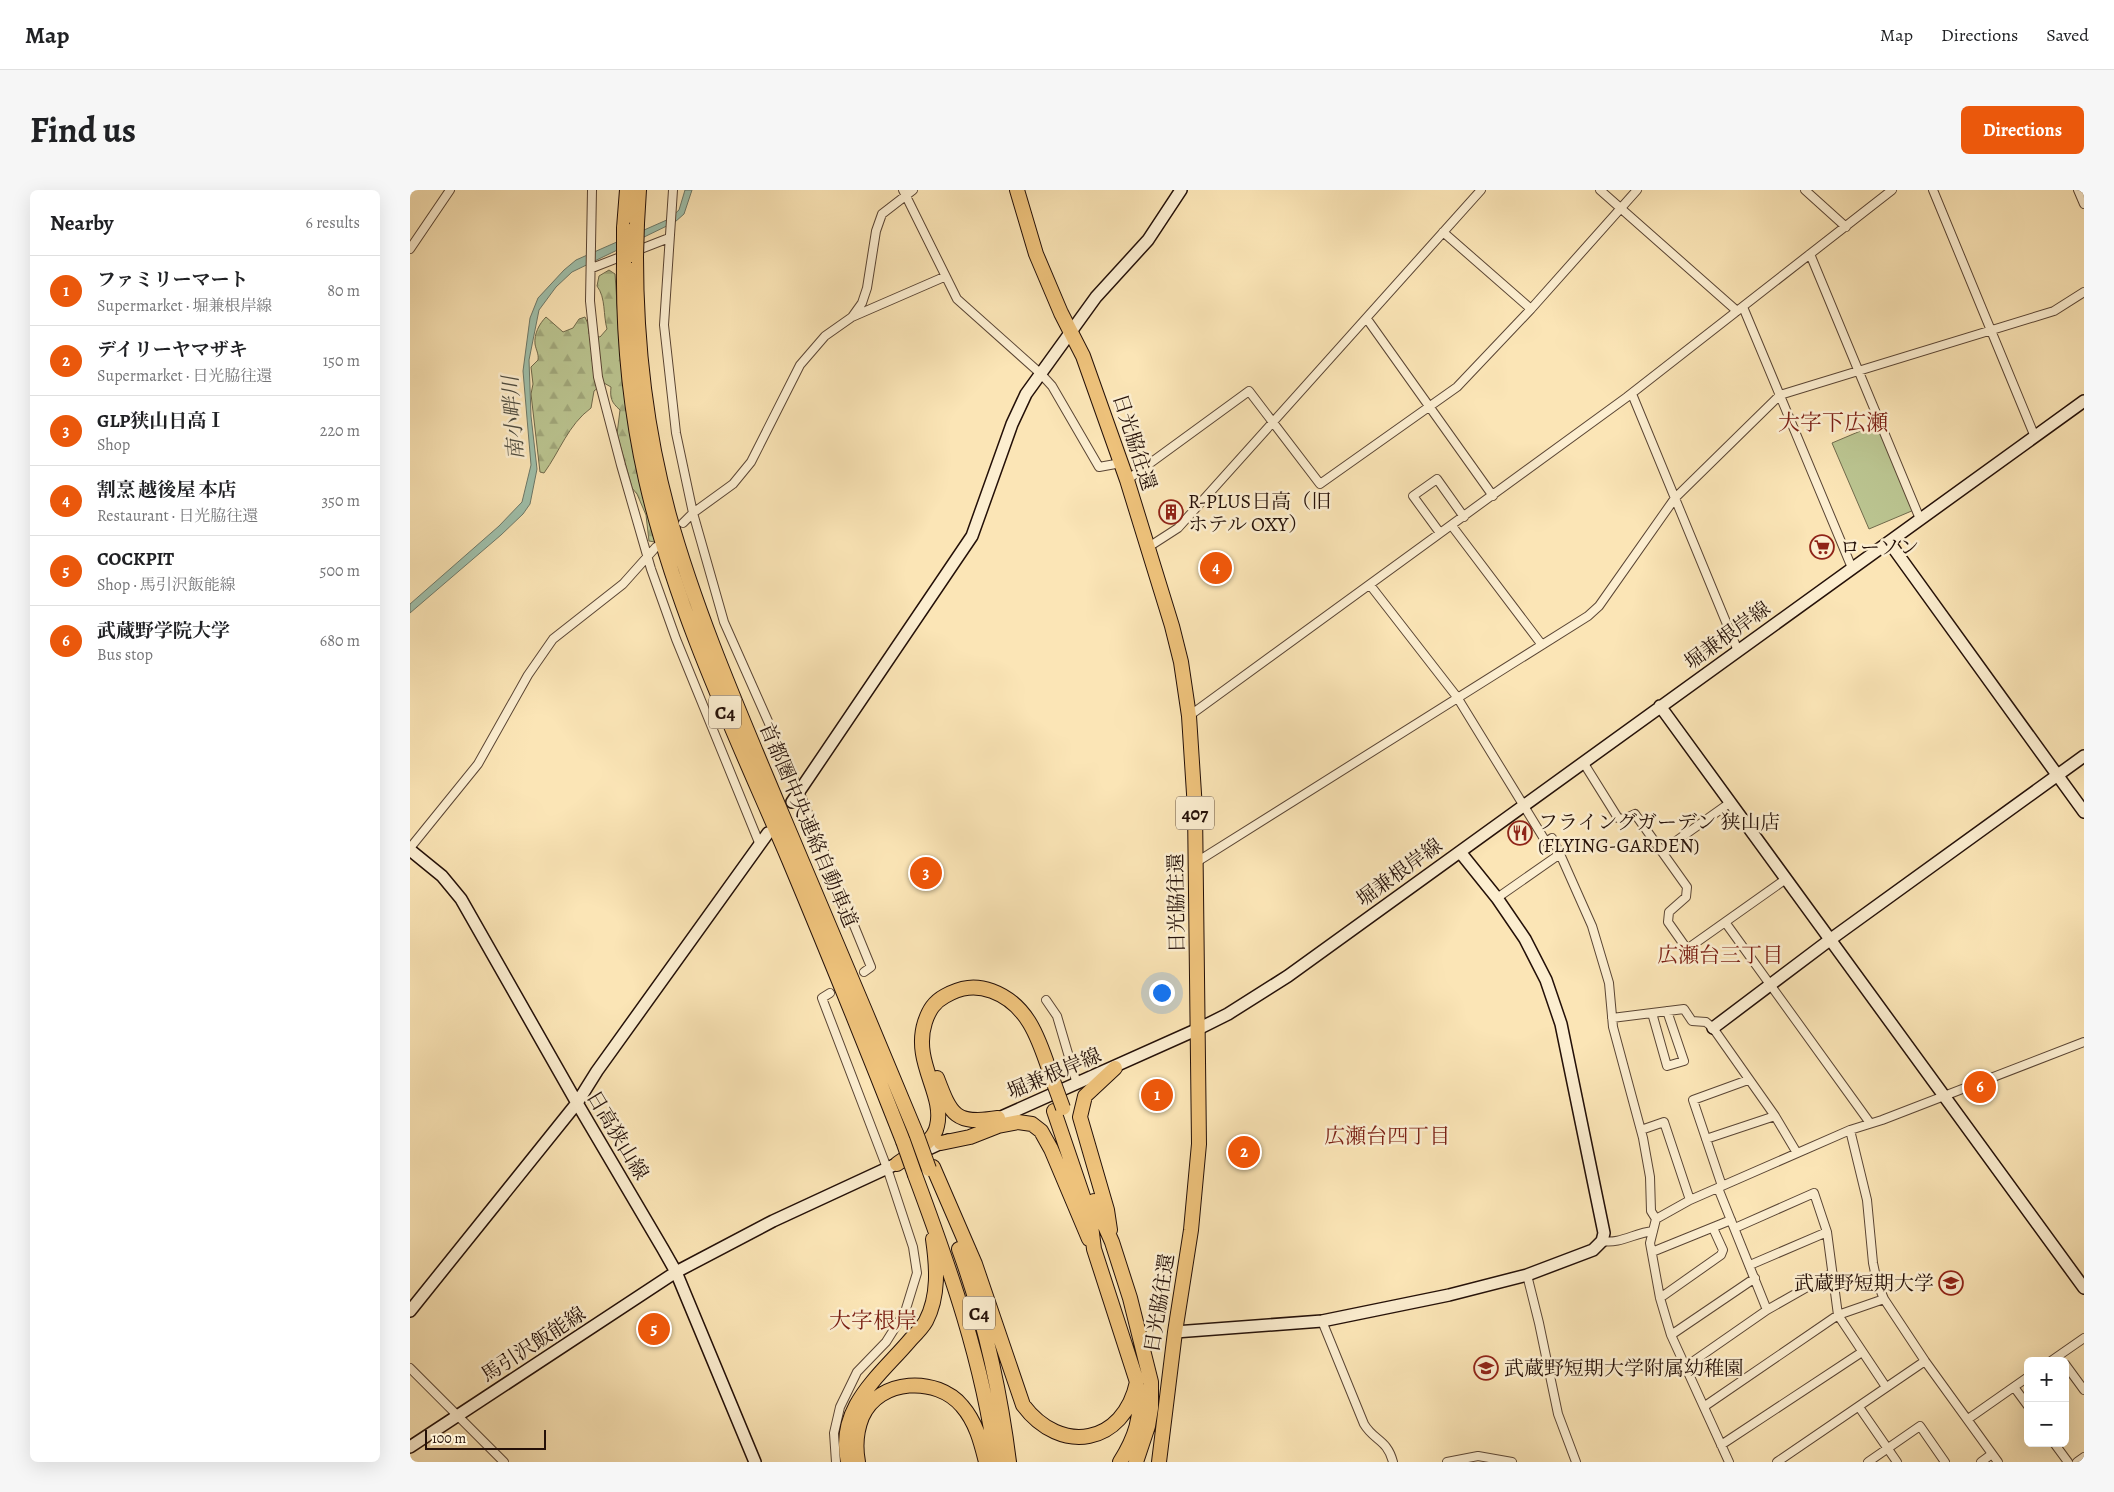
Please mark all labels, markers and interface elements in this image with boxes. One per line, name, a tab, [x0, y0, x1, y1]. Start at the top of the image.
text: Map	[25, 19, 69, 51]
text: Map	[1880, 23, 1913, 47]
text: Directions	[1941, 23, 2018, 47]
text: Saved	[2046, 23, 2089, 47]
text: Find us	[30, 106, 136, 154]
button: Directions	[1961, 106, 2084, 154]
text: Nearby	[50, 209, 113, 237]
text: 6 results	[306, 212, 360, 234]
text: ファミリーマート	[97, 267, 249, 293]
text: 1	[63, 280, 69, 302]
text: 80 m	[327, 280, 360, 302]
text: Supermarket · 堀兼根岸線	[97, 295, 272, 317]
text: デイリーヤマザキ	[97, 337, 248, 363]
text: 2	[62, 350, 70, 372]
text: 150 m	[323, 350, 360, 372]
text: Supermarket · 日光脇往還	[97, 365, 272, 387]
water label: 南小畔川	[496, 373, 530, 461]
street label: 日光脇往還	[1106, 390, 1163, 494]
text: GLP狭山日高Ⅰ	[97, 408, 225, 434]
district label: 大字下広瀬	[1778, 408, 1888, 438]
text: 3	[63, 420, 69, 442]
text: 220 m	[320, 420, 360, 442]
text: Shop	[97, 434, 130, 456]
text: 割烹 越後屋 本店	[97, 477, 237, 503]
place label: R-PLUS日高（旧 ホテル OXY）	[1188, 488, 1331, 538]
text: 4	[62, 490, 70, 512]
text: 350 m	[321, 490, 360, 512]
building icon: R-PLUS日高（旧 ホテル OXY）	[1158, 499, 1184, 525]
text: Restaurant · 日光脇往還	[97, 505, 258, 527]
supermarket icon: ローソン	[1809, 534, 1835, 560]
place label: ローソン	[1840, 534, 1919, 561]
text: COCKPIT	[97, 546, 174, 572]
pin: 4	[1200, 549, 1232, 587]
text: 5	[63, 560, 69, 582]
text: 500 m	[320, 560, 360, 582]
text: Shop · 馬引沢飯能線	[97, 574, 236, 596]
street label: 堀兼根岸線	[1679, 595, 1776, 676]
text: 武蔵野学院大学	[97, 618, 230, 644]
text: 6	[62, 630, 70, 652]
text: 680 m	[320, 630, 360, 652]
text: Bus stop	[97, 644, 153, 666]
road number: C4	[709, 696, 741, 728]
street label: 首都圏中央連絡自動車道	[753, 719, 864, 932]
road number: 407	[1176, 796, 1214, 830]
place label: フライングガーデン 狭山店 (FLYING-GARDEN)	[1538, 809, 1781, 859]
restaurant icon: フライングガーデン 狭山店 (FLYING-GARDEN)	[1507, 820, 1533, 846]
street label: 堀兼根岸線	[1351, 832, 1448, 913]
street label: 日光脇往還	[1162, 853, 1191, 953]
pin: 3	[910, 854, 942, 892]
district label: 広瀬台三丁目	[1657, 941, 1783, 969]
your location	[1149, 980, 1175, 1006]
street label: 堀兼根岸線	[1003, 1041, 1105, 1105]
pin: 6	[1964, 1068, 1996, 1106]
pin: 1	[1141, 1076, 1173, 1114]
street label: 日高狭山線	[580, 1085, 655, 1185]
district label: 広瀬台四丁目	[1324, 1122, 1450, 1150]
pin: 2	[1228, 1133, 1260, 1171]
street label: 日光脇往還	[1138, 1252, 1181, 1355]
place label: 武蔵野短期大学	[1794, 1270, 1934, 1297]
school or university icon: 武蔵野短期大学	[1938, 1270, 1964, 1296]
road number: C4	[963, 1296, 995, 1330]
street label: 馬引沢飯能線	[476, 1300, 591, 1388]
district label: 大字根岸	[829, 1306, 917, 1336]
pin: 5	[638, 1310, 670, 1348]
school or university icon: 武蔵野短期大学附属幼稚園	[1473, 1355, 1499, 1381]
place label: 武蔵野短期大学附属幼稚園	[1504, 1355, 1744, 1382]
map controls	[2024, 1357, 2069, 1447]
button: +	[2024, 1357, 2069, 1402]
button: −	[2024, 1402, 2069, 1447]
scale bar	[425, 1427, 546, 1450]
text: 100 m	[432, 1429, 466, 1448]

